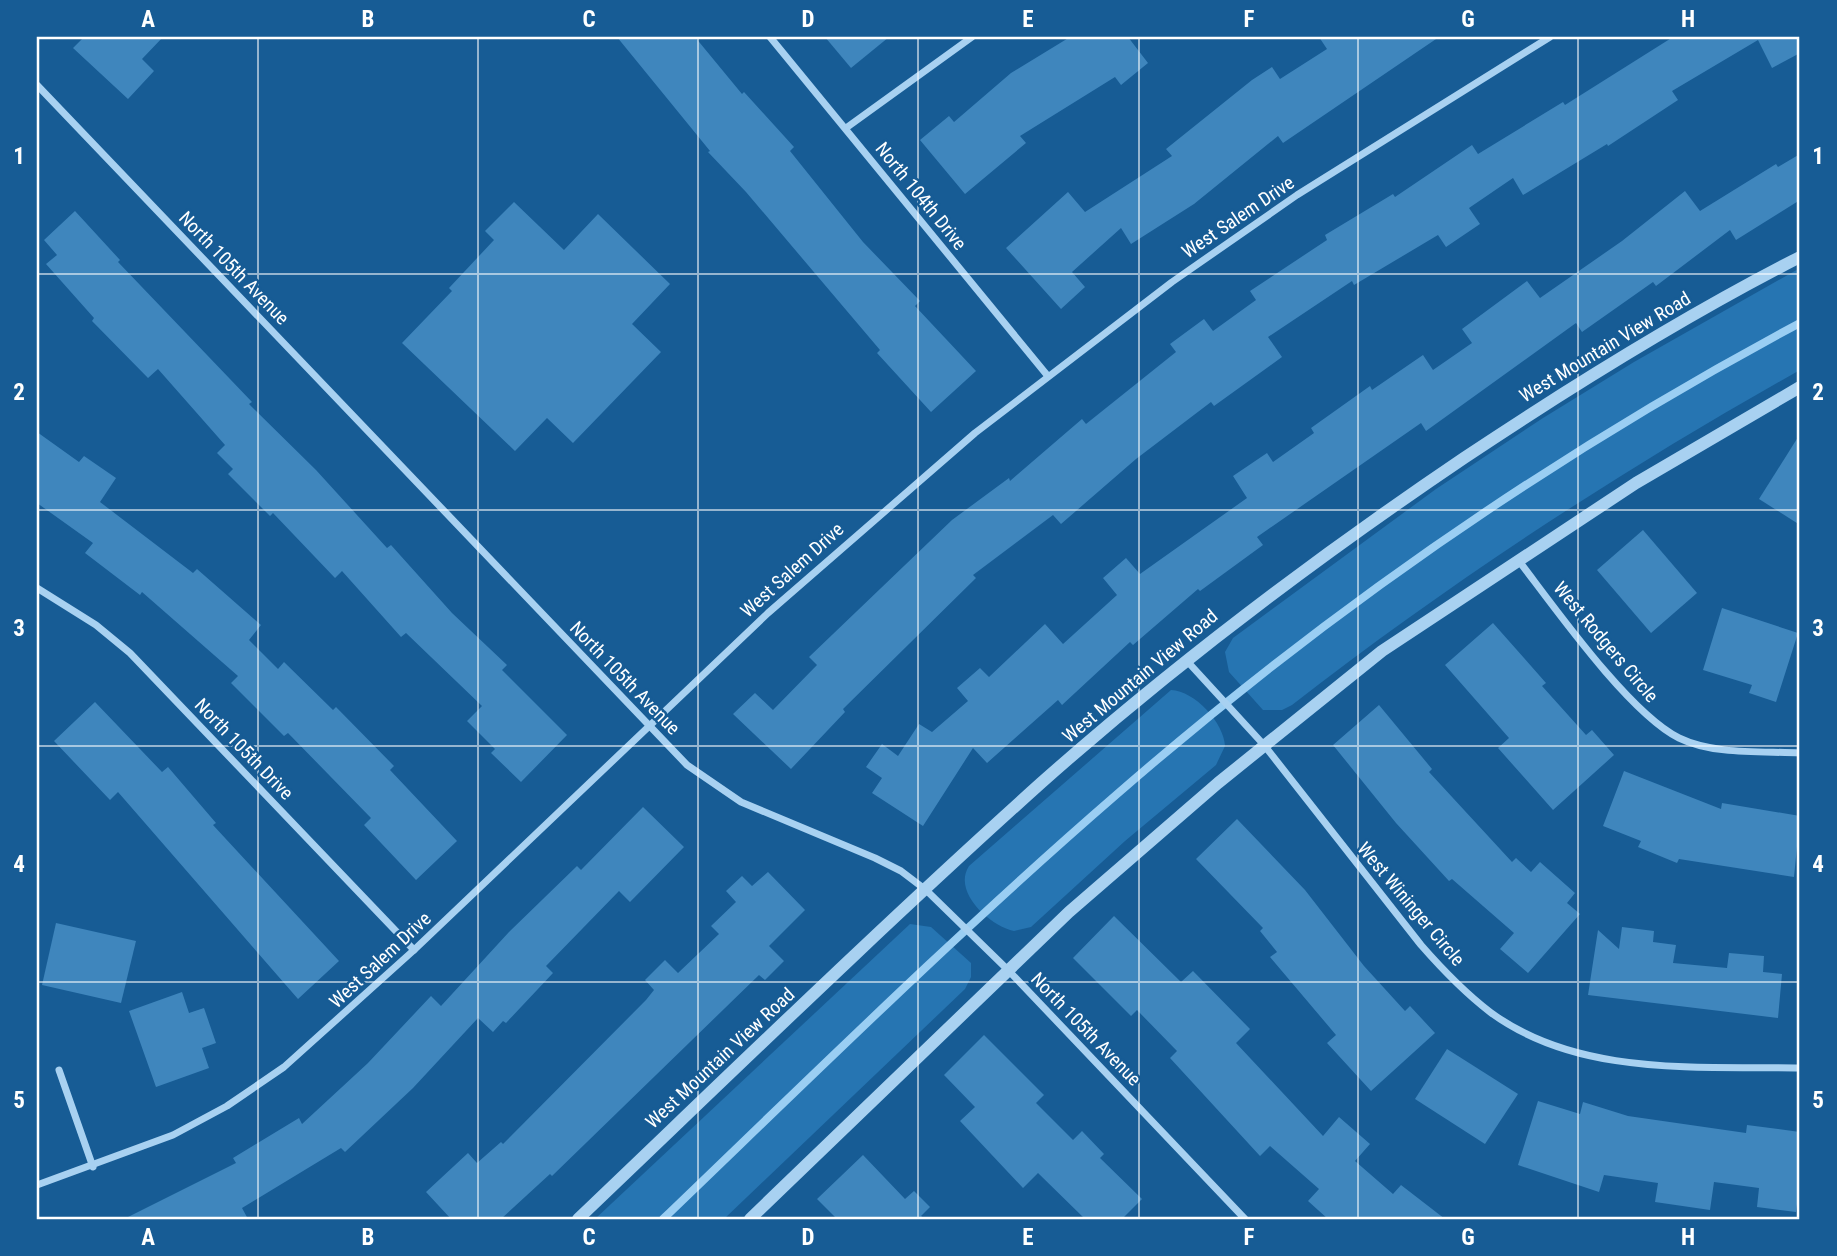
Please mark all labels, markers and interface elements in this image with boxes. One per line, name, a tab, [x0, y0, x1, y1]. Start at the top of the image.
text: A	[141, 6, 155, 33]
text: B	[362, 6, 374, 33]
text: C	[582, 6, 596, 33]
text: D	[802, 6, 815, 33]
text: E	[1022, 6, 1034, 33]
text: F	[1244, 6, 1255, 33]
text: G	[1461, 6, 1475, 33]
text: H	[1681, 6, 1695, 33]
street label: North 104th Drive	[871, 137, 972, 255]
text: 1	[13, 143, 25, 170]
text: 1	[1812, 143, 1824, 170]
street label: West Salem Drive	[1177, 171, 1299, 263]
street label: North 105th Avenue	[174, 207, 294, 330]
street label: West Mountain View Road	[1515, 287, 1695, 407]
text: 2	[13, 379, 25, 406]
text: 2	[1812, 379, 1824, 406]
street label: West Salem Drive	[736, 518, 848, 622]
street label: West Rodgers Circle	[1549, 577, 1663, 707]
street label: West Mountain View Road	[1058, 604, 1222, 748]
text: 3	[13, 615, 25, 642]
text: 3	[1812, 615, 1824, 642]
street label: North 105th Avenue	[565, 617, 685, 740]
street label: North 105th Drive	[190, 694, 298, 805]
street label: West Wininger Circle	[1353, 837, 1470, 971]
text: 4	[13, 851, 25, 878]
text: 4	[1812, 851, 1824, 878]
street label: West Salem Drive	[324, 907, 436, 1013]
street label: North 105th Avenue	[1026, 968, 1146, 1091]
street label: West Mountain View Road	[641, 983, 799, 1133]
text: 5	[13, 1087, 25, 1114]
text: 5	[1812, 1087, 1824, 1114]
text: A	[141, 1224, 155, 1251]
text: B	[362, 1224, 374, 1251]
text: C	[582, 1224, 596, 1251]
text: D	[802, 1224, 815, 1251]
text: E	[1022, 1224, 1034, 1251]
text: F	[1244, 1224, 1255, 1251]
text: G	[1461, 1224, 1475, 1251]
text: H	[1681, 1224, 1695, 1251]

